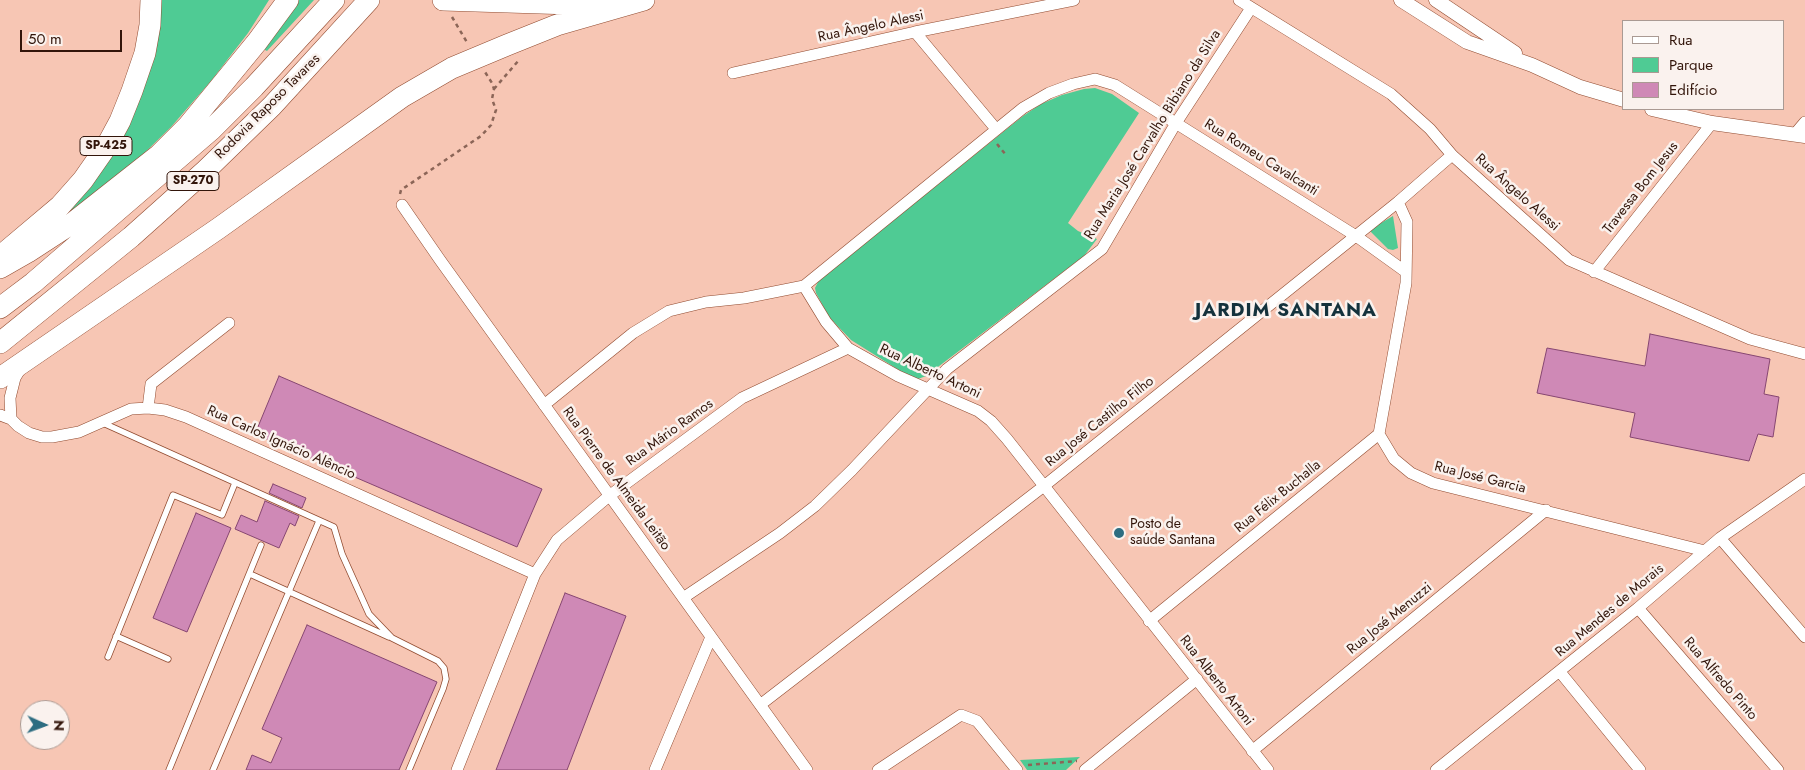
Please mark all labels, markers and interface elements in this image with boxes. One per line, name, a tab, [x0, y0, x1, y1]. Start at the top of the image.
street label: Rua Ângelo Alessi	[817, 8, 925, 46]
scale bar	[22, 20, 125, 52]
legend	[1622, 20, 1785, 110]
street label: Rua Maria José Carvalho Bibiano da Silva	[1081, 27, 1225, 243]
text: 50 m	[28, 28, 62, 50]
text: Rua	[1669, 29, 1693, 51]
street label: Rodovia Raposo Tavares	[212, 51, 324, 163]
text: Parque	[1669, 54, 1713, 76]
text: Edifício	[1669, 79, 1717, 101]
street label: Rua Romeu Cavalcanti	[1201, 116, 1321, 200]
road number: SP-425	[80, 136, 132, 156]
street label: Travessa Bom Jesus	[1600, 139, 1682, 237]
street label: Rua Ângelo Alessi	[1471, 151, 1563, 235]
road number: SP-270	[167, 172, 219, 190]
district label: JARDIM SANTANA	[1193, 300, 1379, 322]
street label: Rua Alberto Artoni	[877, 341, 983, 403]
street label: Rua José Castilho Filho	[1042, 373, 1158, 471]
street label: Rua Mário Ramos	[623, 396, 717, 470]
street label: Rua Carlos Ignácio Alêncio	[204, 403, 358, 483]
street label: Rua Pierre de Almeida Leitão	[558, 404, 674, 554]
street label: Rua Félix Buchalla	[1232, 457, 1324, 537]
street label: Rua José Garcia	[1433, 459, 1527, 497]
place label: Posto de saúde Santana	[1130, 517, 1215, 550]
marker: Posto de saúde Santana	[1112, 526, 1126, 540]
street label: Rua Mendes de Morais	[1552, 561, 1668, 661]
street label: Rua José Menuzzi	[1344, 580, 1436, 658]
street label: Rua Alberto Artoni	[1176, 633, 1256, 729]
street label: Rua Alfredo Pinto	[1680, 634, 1760, 724]
north arrow	[20, 700, 70, 750]
text: N	[49, 720, 69, 731]

